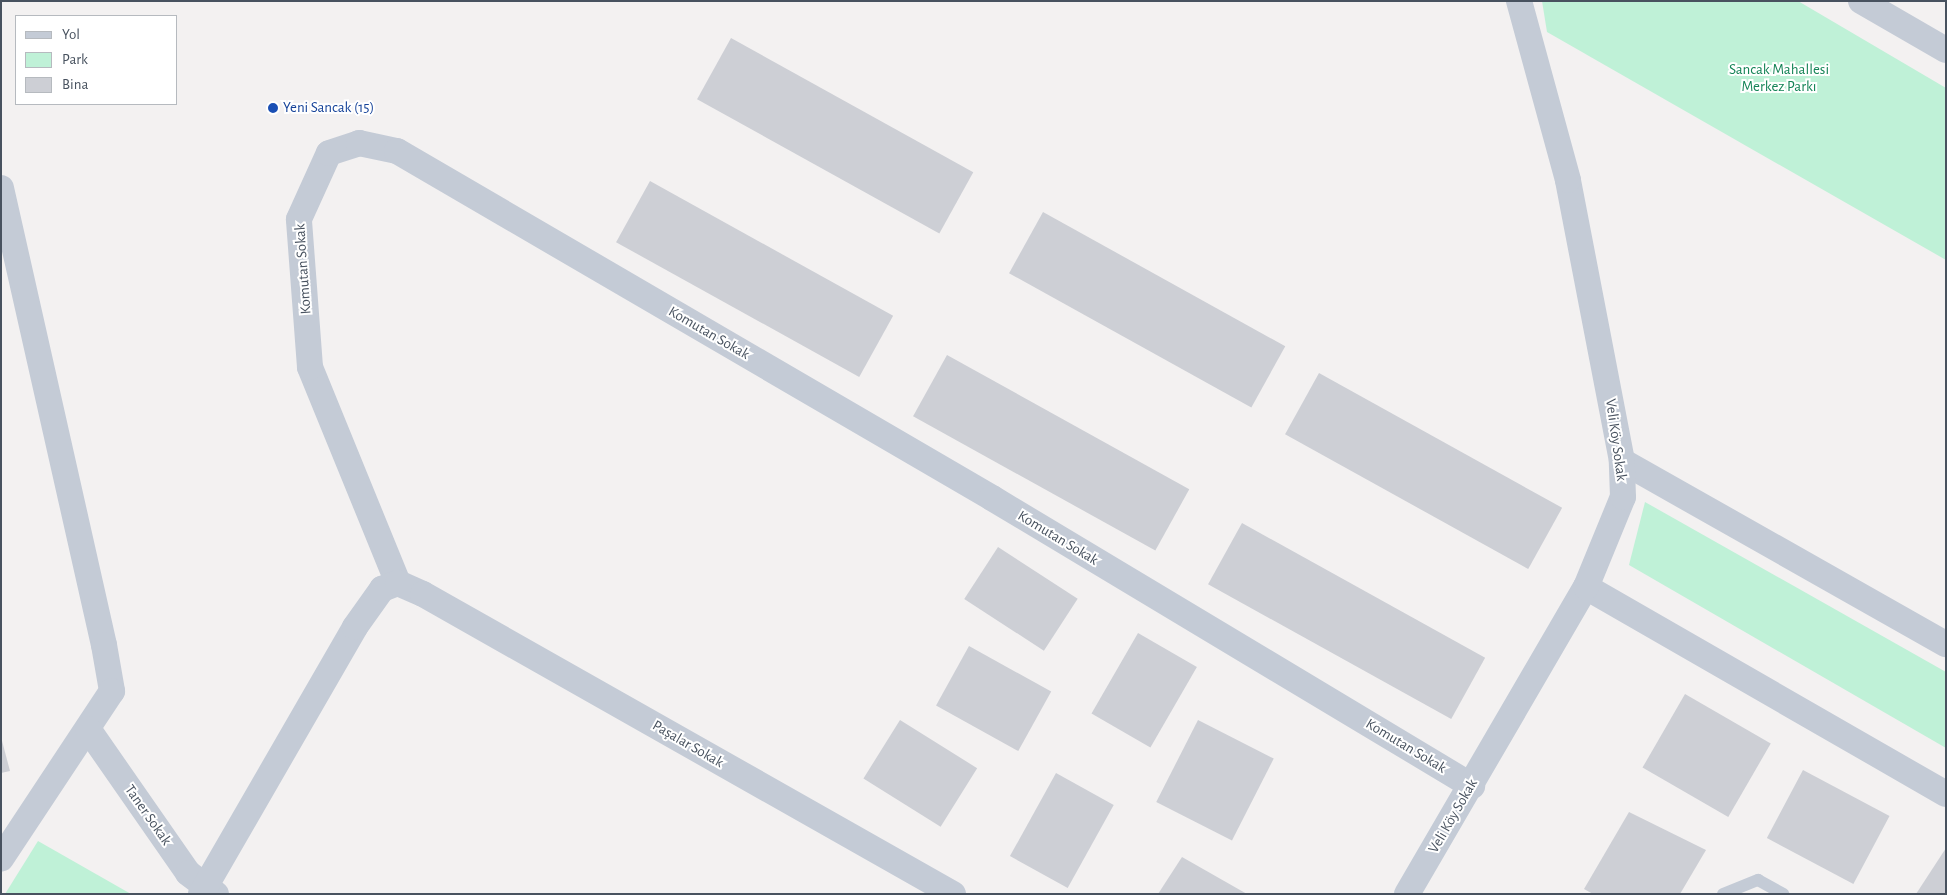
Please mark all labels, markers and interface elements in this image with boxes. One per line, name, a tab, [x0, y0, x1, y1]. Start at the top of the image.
legend	[15, 15, 178, 105]
text: Yol	[62, 27, 80, 42]
text: Park	[62, 52, 88, 67]
park label: Sancak Mahallesi Merkez Parkı	[1729, 60, 1829, 95]
text: Bina	[62, 77, 88, 92]
place label: Yeni Sancak (15)	[283, 99, 374, 117]
marker: Yeni Sancak (15)	[267, 102, 279, 114]
street label: Komutan Sokak	[291, 223, 315, 315]
street label: Komutan Sokak	[665, 302, 753, 364]
street label: Veli Köy Sokak	[1601, 398, 1631, 482]
street label: Komutan Sokak	[1014, 507, 1102, 569]
street label: Komutan Sokak	[1362, 715, 1450, 777]
street label: Paşalar Sokak	[649, 716, 727, 772]
street label: Veli Köy Sokak	[1424, 776, 1482, 856]
street label: Taner Sokak	[121, 781, 175, 849]

